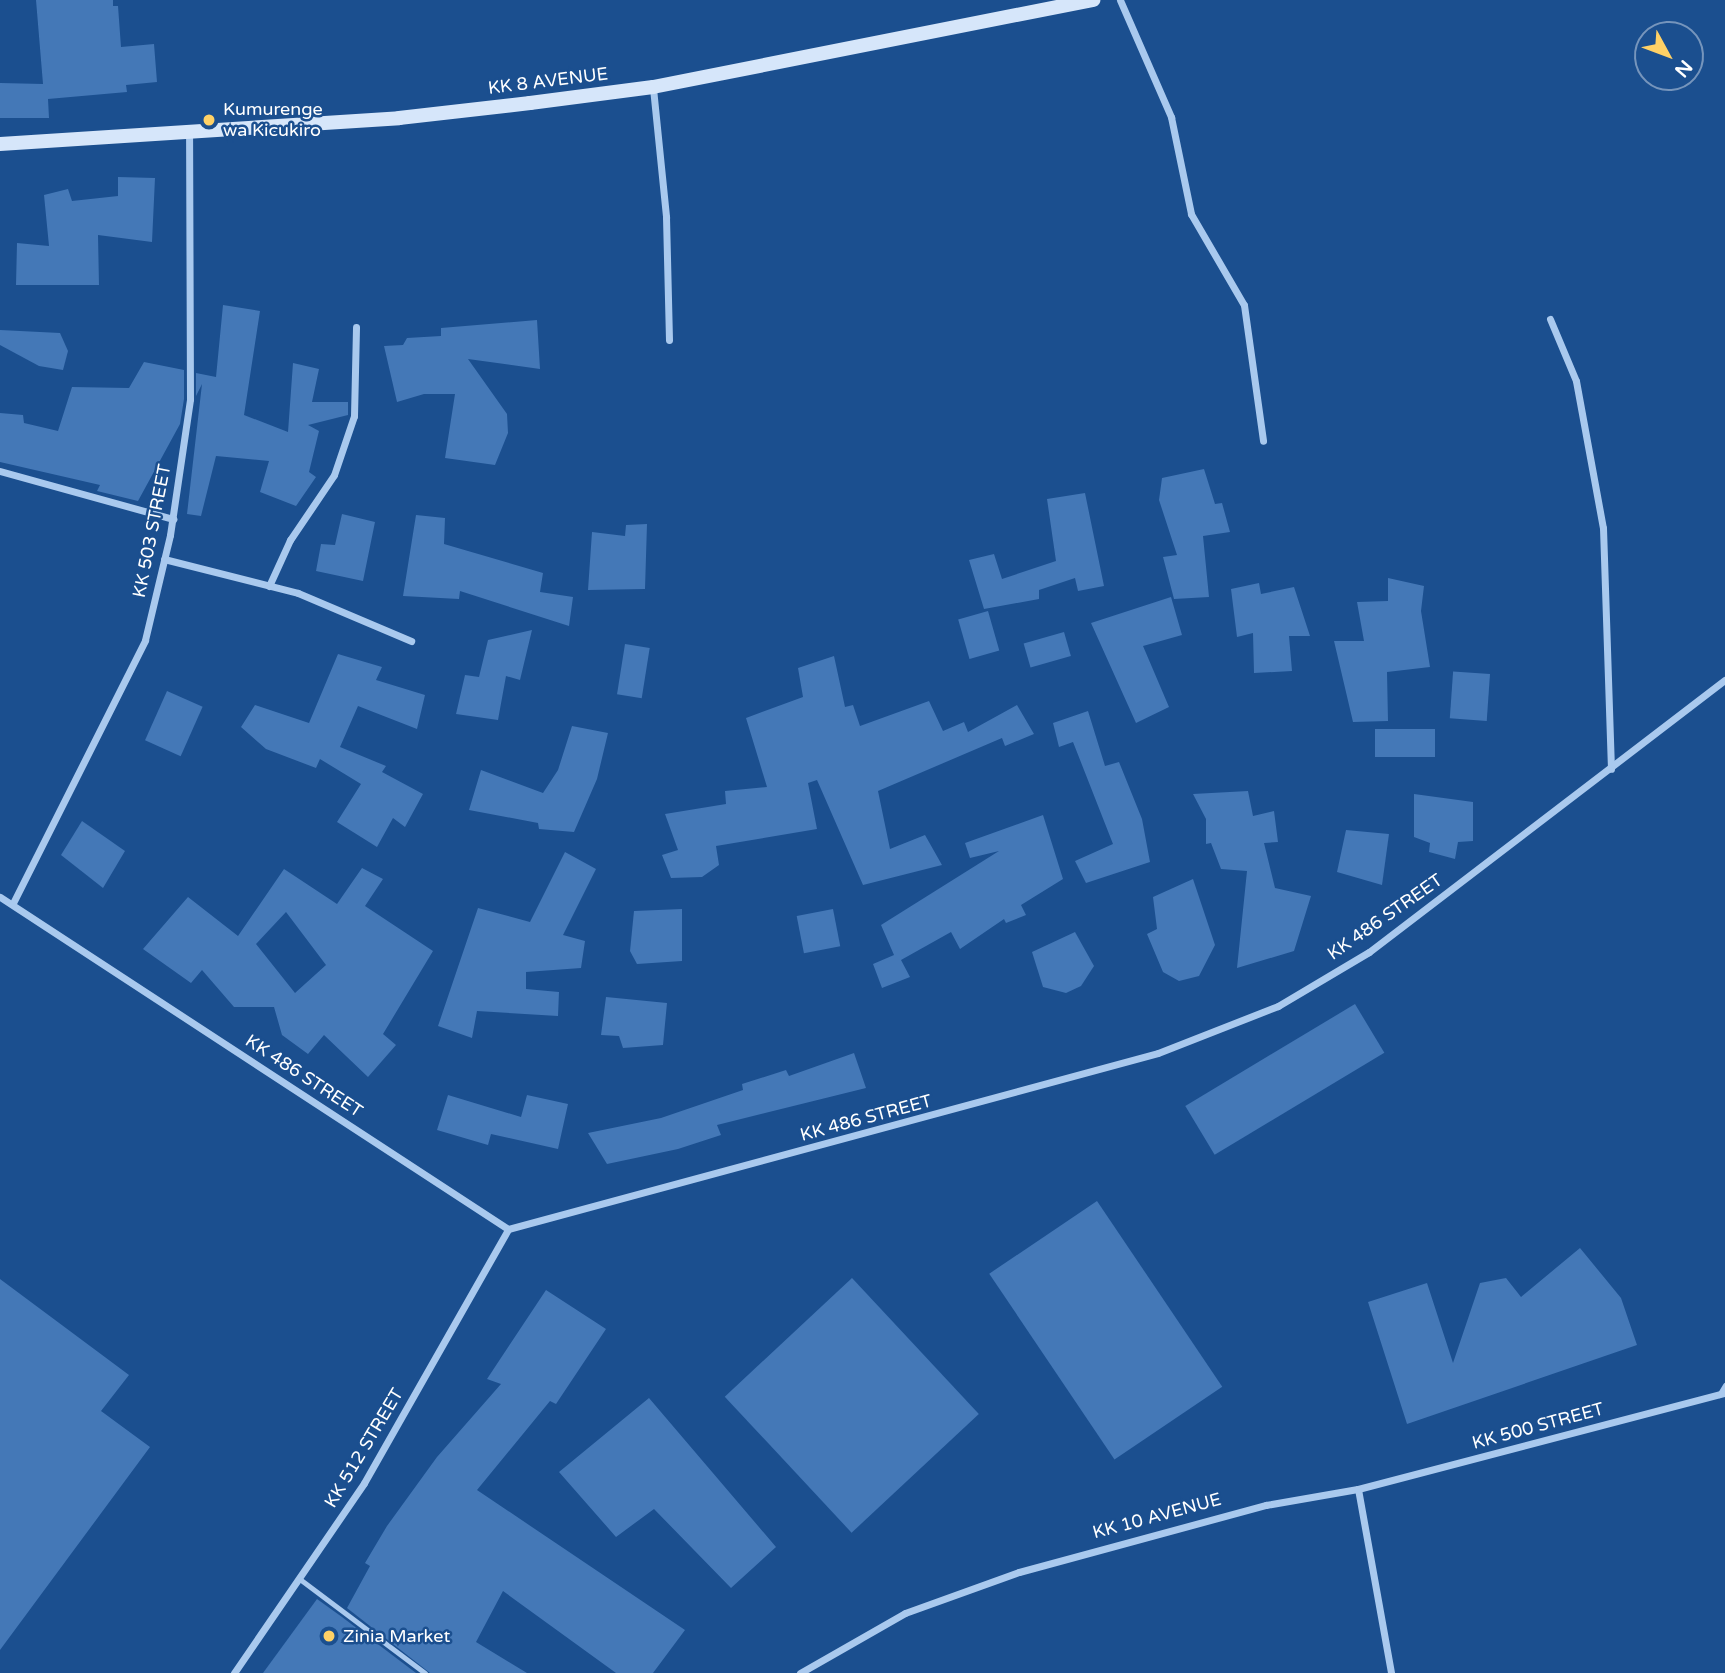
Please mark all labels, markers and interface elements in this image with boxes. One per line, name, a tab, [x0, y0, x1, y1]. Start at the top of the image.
north arrow	[1634, 21, 1704, 91]
text: N	[1670, 55, 1697, 81]
street label: KK 8 AVENUE	[487, 63, 609, 99]
place label: Kumurenge wa Kicukiro	[223, 99, 323, 142]
marker: Kumurenge wa Kicukiro	[201, 112, 217, 128]
street label: KK 503 STREET	[128, 462, 176, 600]
street label: KK 486 STREET	[1323, 869, 1447, 965]
street label: KK 486 STREET	[241, 1030, 367, 1122]
street label: KK 486 STREET	[798, 1090, 934, 1146]
street label: KK 512 STREET	[320, 1384, 408, 1512]
street label: KK 500 STREET	[1470, 1398, 1606, 1454]
street label: KK 10 AVENUE	[1090, 1488, 1224, 1544]
place label: Zinia Market	[343, 1625, 450, 1647]
marker: Zinia Market	[321, 1628, 337, 1644]

